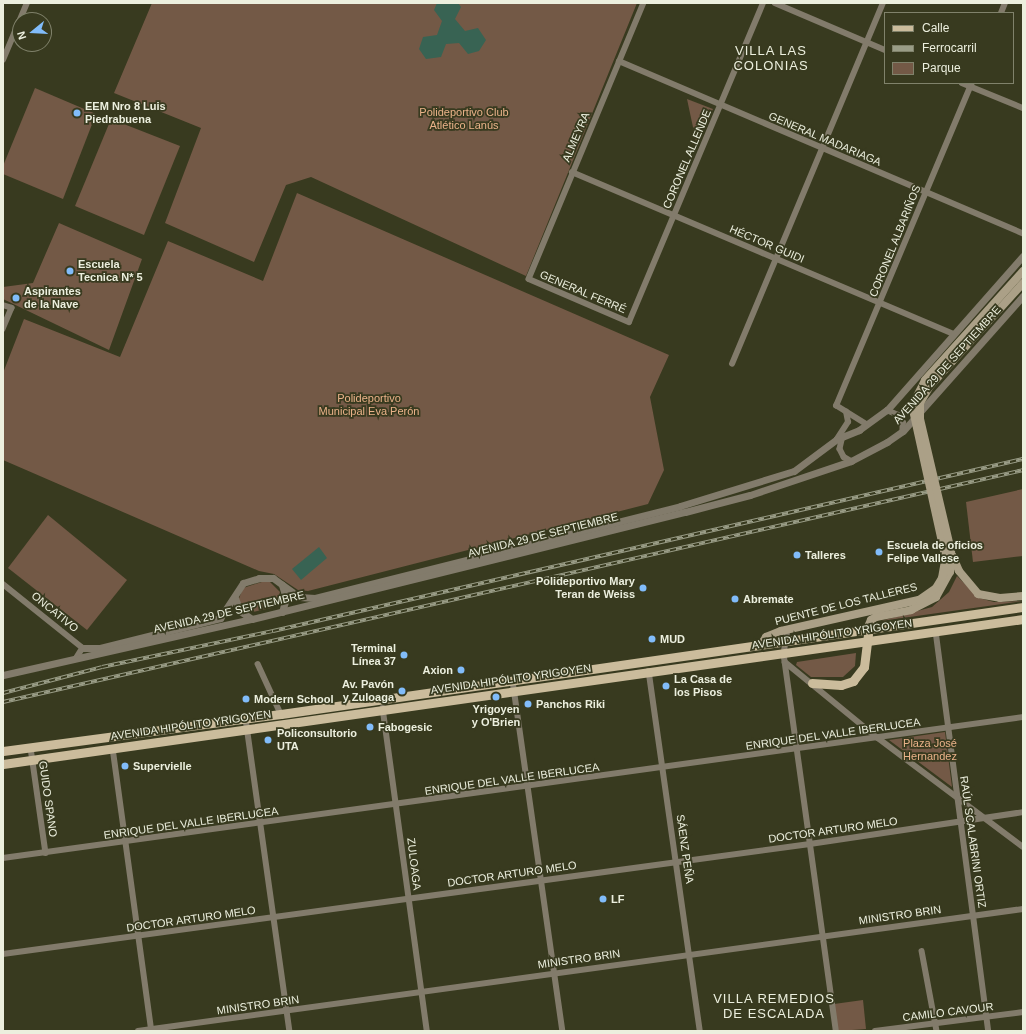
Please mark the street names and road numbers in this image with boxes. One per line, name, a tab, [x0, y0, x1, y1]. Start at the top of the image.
street label: CORONEL ALLENDE	[660, 107, 714, 211]
street label: GENERAL MADARIAGA	[766, 109, 884, 169]
street label: ALMEYRA	[560, 110, 592, 164]
street label: CORONEL ALBARIÑOS	[866, 183, 924, 299]
street label: HÉCTOR GUIDI	[728, 222, 806, 266]
street label: GENERAL FERRÉ	[538, 268, 628, 316]
street label: AVENIDA 29 DE SEPTIEMBRE	[890, 303, 1004, 427]
street label: AVENIDA 29 DE SEPTIEMBRE	[466, 510, 620, 560]
street label: PUENTE DE LOS TALLERES	[773, 580, 919, 628]
street label: AVENIDA 29 DE SEPTIEMBRE	[152, 588, 306, 636]
street label: ONCATIVO	[29, 589, 81, 635]
street label: AVENIDA HIPÓLITO YRIGOYEN	[750, 616, 914, 652]
street label: AVENIDA HIPÓLITO YRIGOYEN	[429, 661, 593, 697]
street label: AVENIDA HIPÓLITO YRIGOYEN	[109, 707, 273, 743]
street label: ENRIQUE DEL VALLE IBERLUCEA	[745, 715, 921, 753]
street label: GUIDO SPANO	[36, 760, 60, 838]
street label: ENRIQUE DEL VALLE IBERLUCEA	[424, 760, 600, 798]
street label: RAÚL SCALABRINI ORTIZ	[957, 775, 989, 909]
street label: ENRIQUE DEL VALLE IBERLUCEA	[103, 804, 279, 842]
street label: SÁENZ PEÑA	[674, 814, 696, 884]
street label: DOCTOR ARTURO MELO	[767, 814, 899, 846]
street label: ZULOAGA	[404, 837, 424, 891]
street label: DOCTOR ARTURO MELO	[446, 858, 578, 890]
street label: DOCTOR ARTURO MELO	[125, 903, 257, 935]
street label: MINISTRO BRIN	[858, 903, 942, 927]
street label: MINISTRO BRIN	[537, 947, 621, 971]
street label: MINISTRO BRIN	[216, 993, 300, 1017]
street label: CAMILO CAVOUR	[902, 1000, 994, 1024]

